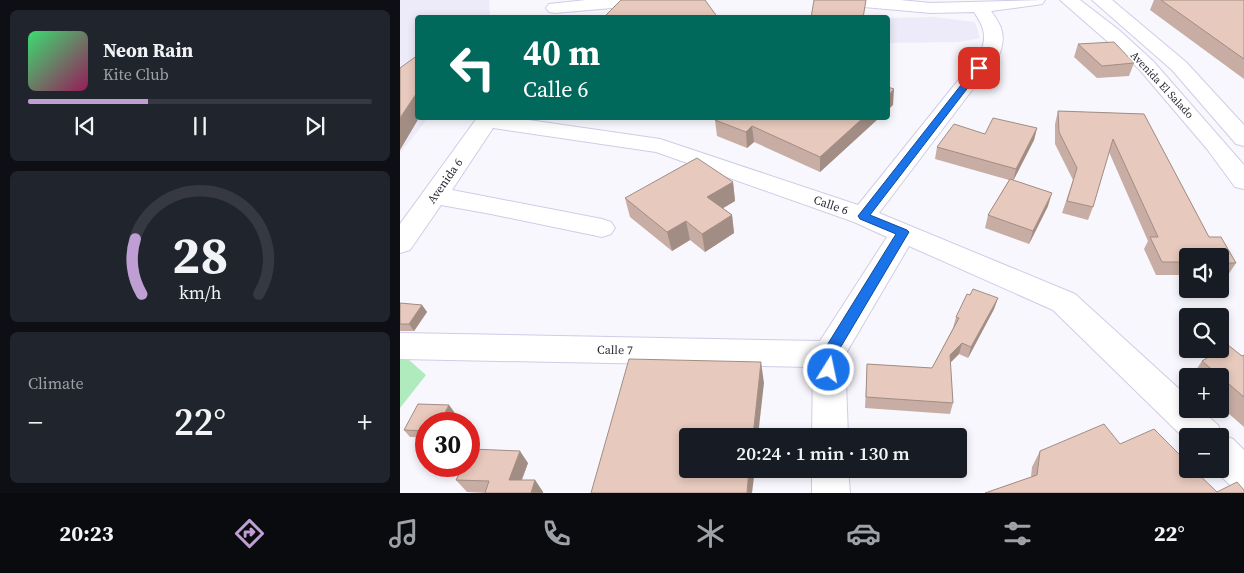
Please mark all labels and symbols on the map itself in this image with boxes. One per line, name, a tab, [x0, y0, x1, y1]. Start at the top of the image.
pin	[958, 47, 1000, 89]
street label: Avenida El Salado	[1127, 48, 1197, 122]
street label: Avenida 6	[424, 155, 466, 207]
street label: Calle 6	[811, 192, 851, 218]
street label: Calle 7	[597, 342, 633, 358]
position arrow	[802, 343, 854, 395]
speed limit sign: 30	[415, 412, 480, 477]

